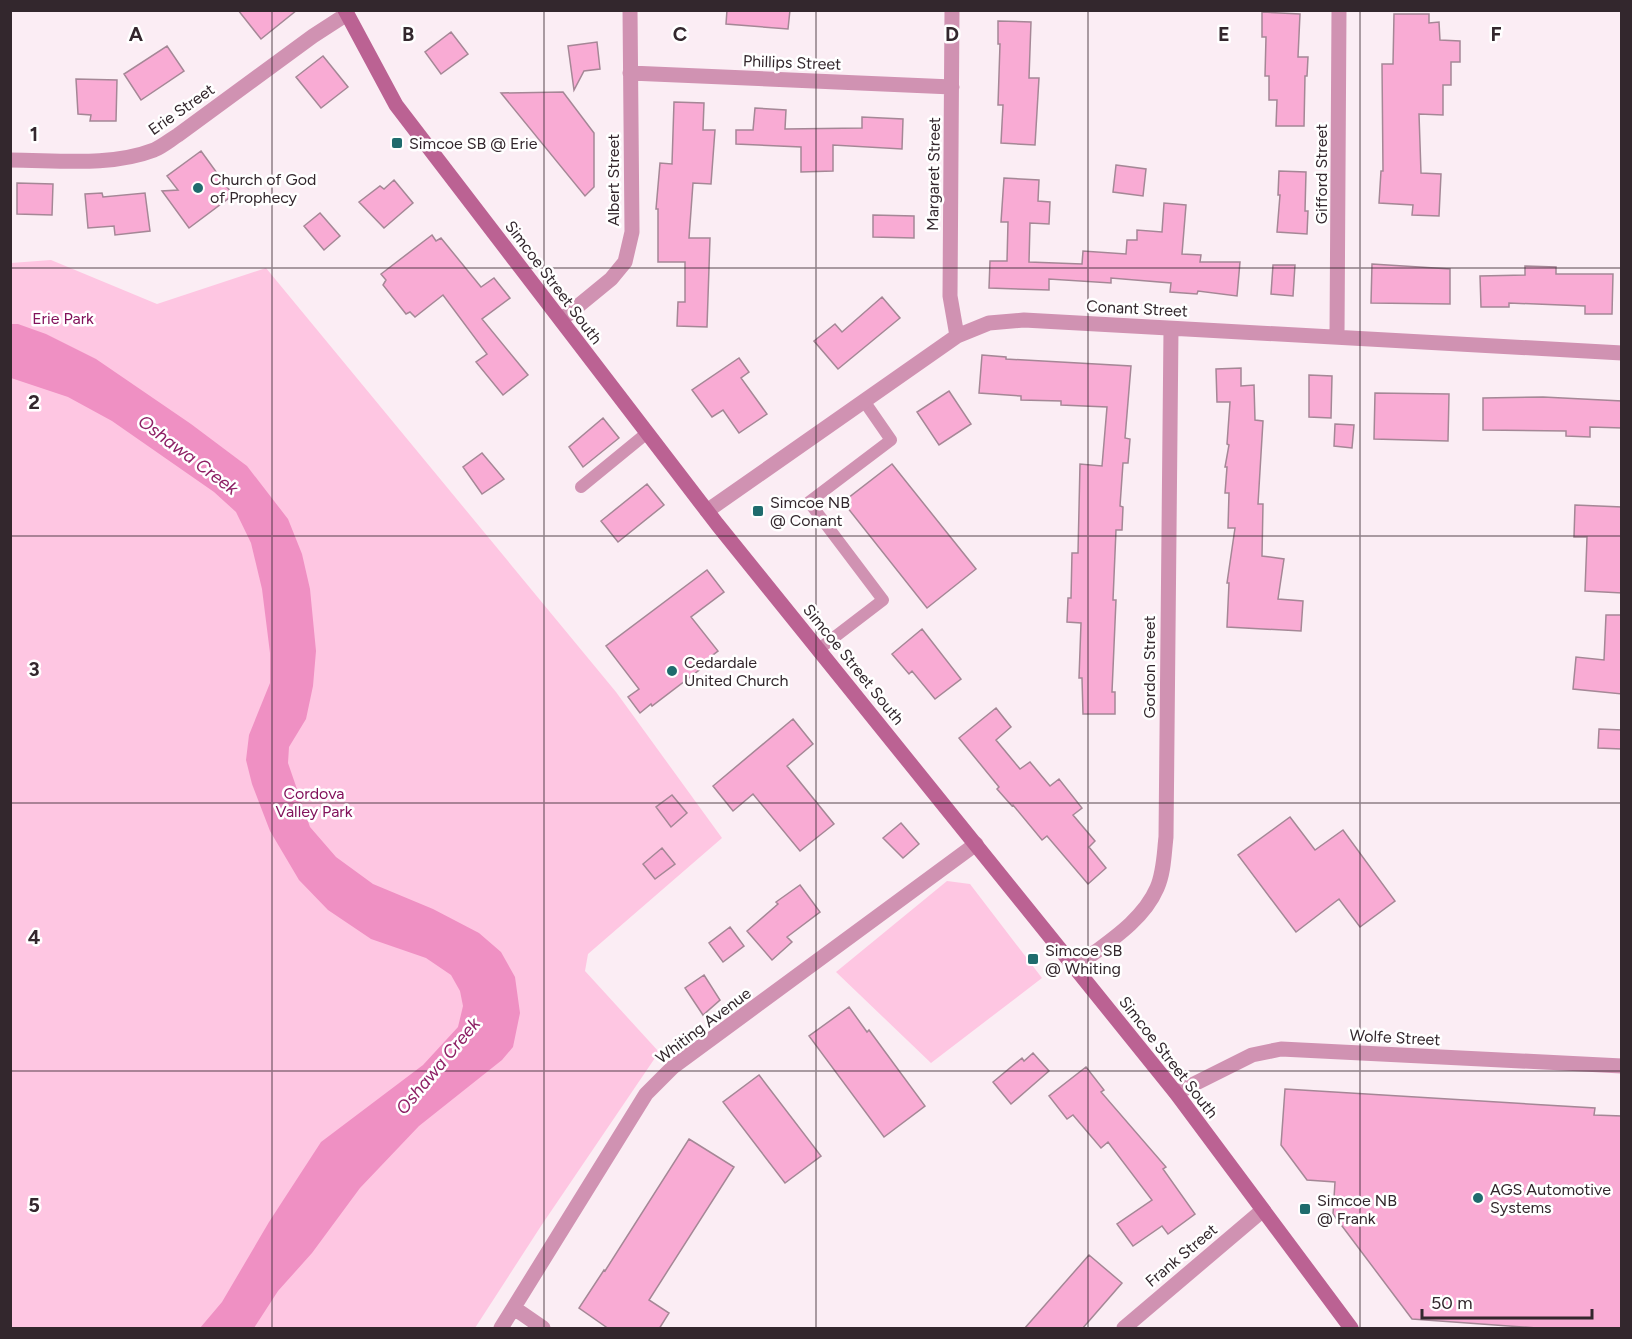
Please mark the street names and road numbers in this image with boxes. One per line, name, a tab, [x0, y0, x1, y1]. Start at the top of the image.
street label: Phillips Street	[743, 51, 841, 74]
street label: Erie Street	[145, 80, 218, 139]
street label: Margaret Street	[923, 117, 944, 231]
street label: Gifford Street	[1312, 124, 1331, 224]
street label: Albert Street	[604, 134, 623, 226]
street label: Simcoe Street South	[501, 217, 606, 348]
street label: Conant Street	[1086, 296, 1188, 321]
street label: Simcoe Street South	[799, 600, 908, 728]
street label: Gordon Street	[1140, 615, 1159, 719]
street label: Whiting Avenue	[652, 983, 755, 1067]
street label: Simcoe Street South	[1115, 993, 1222, 1122]
street label: Wolfe Street	[1349, 1026, 1441, 1049]
street label: Frank Street	[1142, 1220, 1221, 1291]

